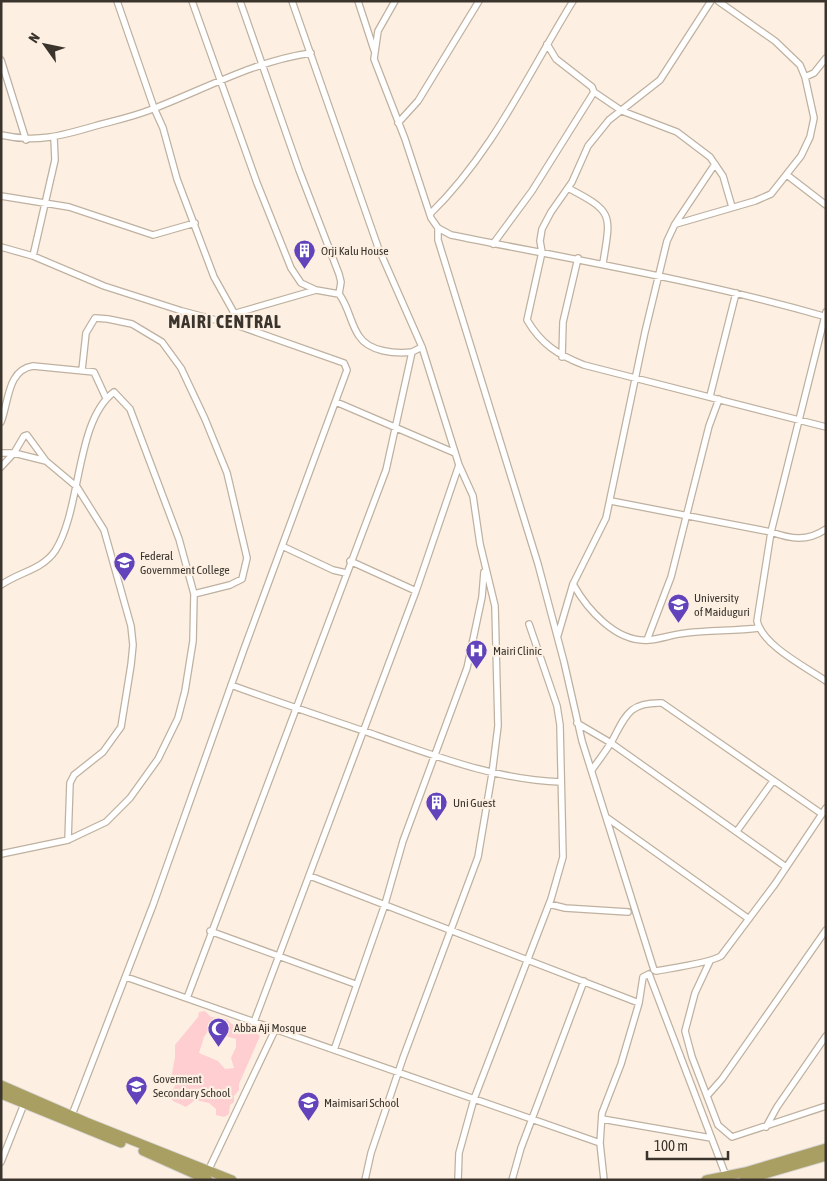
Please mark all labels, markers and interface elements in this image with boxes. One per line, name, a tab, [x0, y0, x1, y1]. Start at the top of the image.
north arrow	[20, 20, 70, 70]
text: N	[25, 30, 43, 46]
building icon: Orji Kalu House	[293, 239, 317, 270]
place label: Orji Kalu House	[321, 244, 389, 258]
district label: MAIRI CENTRAL	[168, 311, 282, 332]
place label: Federal Government College	[140, 549, 230, 577]
school or university icon: Federal Government College	[112, 551, 136, 582]
place label: University of Maiduguri	[694, 591, 750, 619]
school or university icon: University of Maiduguri	[666, 593, 690, 624]
hospital icon: Mairi Clinic	[465, 639, 489, 670]
place label: Mairi Clinic	[493, 644, 542, 658]
building icon: Uni Guest	[425, 791, 449, 822]
place label: Uni Guest	[453, 796, 496, 810]
mosque icon: Abba Aji Mosque	[206, 1016, 230, 1047]
place label: Abba Aji Mosque	[234, 1021, 306, 1035]
place label: Goverment Secondary School	[153, 1072, 231, 1100]
school or university icon: Goverment Secondary School	[125, 1074, 149, 1105]
school or university icon: Maimisari School	[296, 1091, 320, 1122]
place label: Maimisari School	[324, 1096, 400, 1110]
scale bar	[647, 1128, 728, 1160]
text: 100 m	[654, 1137, 688, 1154]

